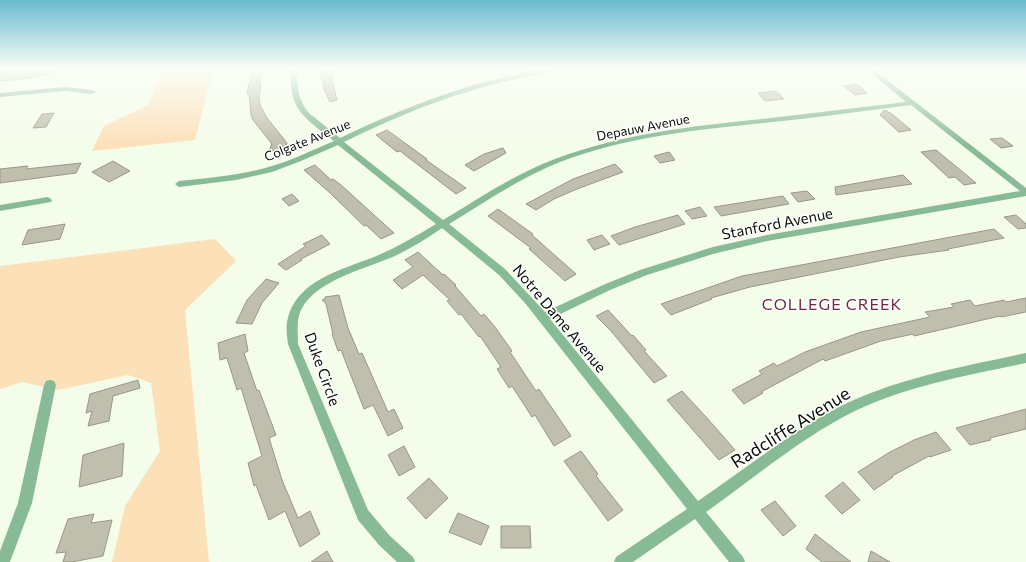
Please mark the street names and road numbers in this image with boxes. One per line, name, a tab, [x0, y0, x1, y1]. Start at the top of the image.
street label: Depauw Avenue	[595, 110, 691, 144]
street label: Colgate Avenue	[262, 115, 353, 165]
street label: Stanford Avenue	[720, 203, 834, 243]
street label: Notre Dame Avenue	[510, 260, 611, 376]
street label: Duke Circle	[301, 330, 345, 408]
street label: Radcliffe Avenue	[726, 382, 854, 472]

